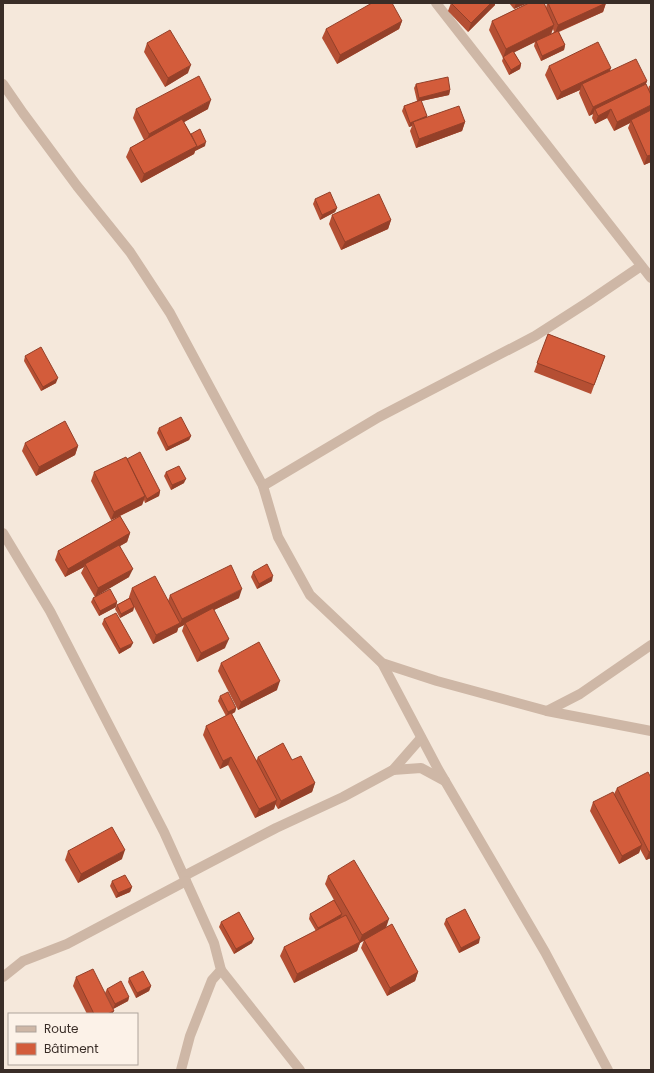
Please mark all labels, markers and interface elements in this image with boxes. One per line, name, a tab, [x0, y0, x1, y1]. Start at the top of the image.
legend	[8, 1013, 138, 1065]
text: Route	[44, 1020, 78, 1037]
text: Bâtiment	[44, 1040, 99, 1057]

